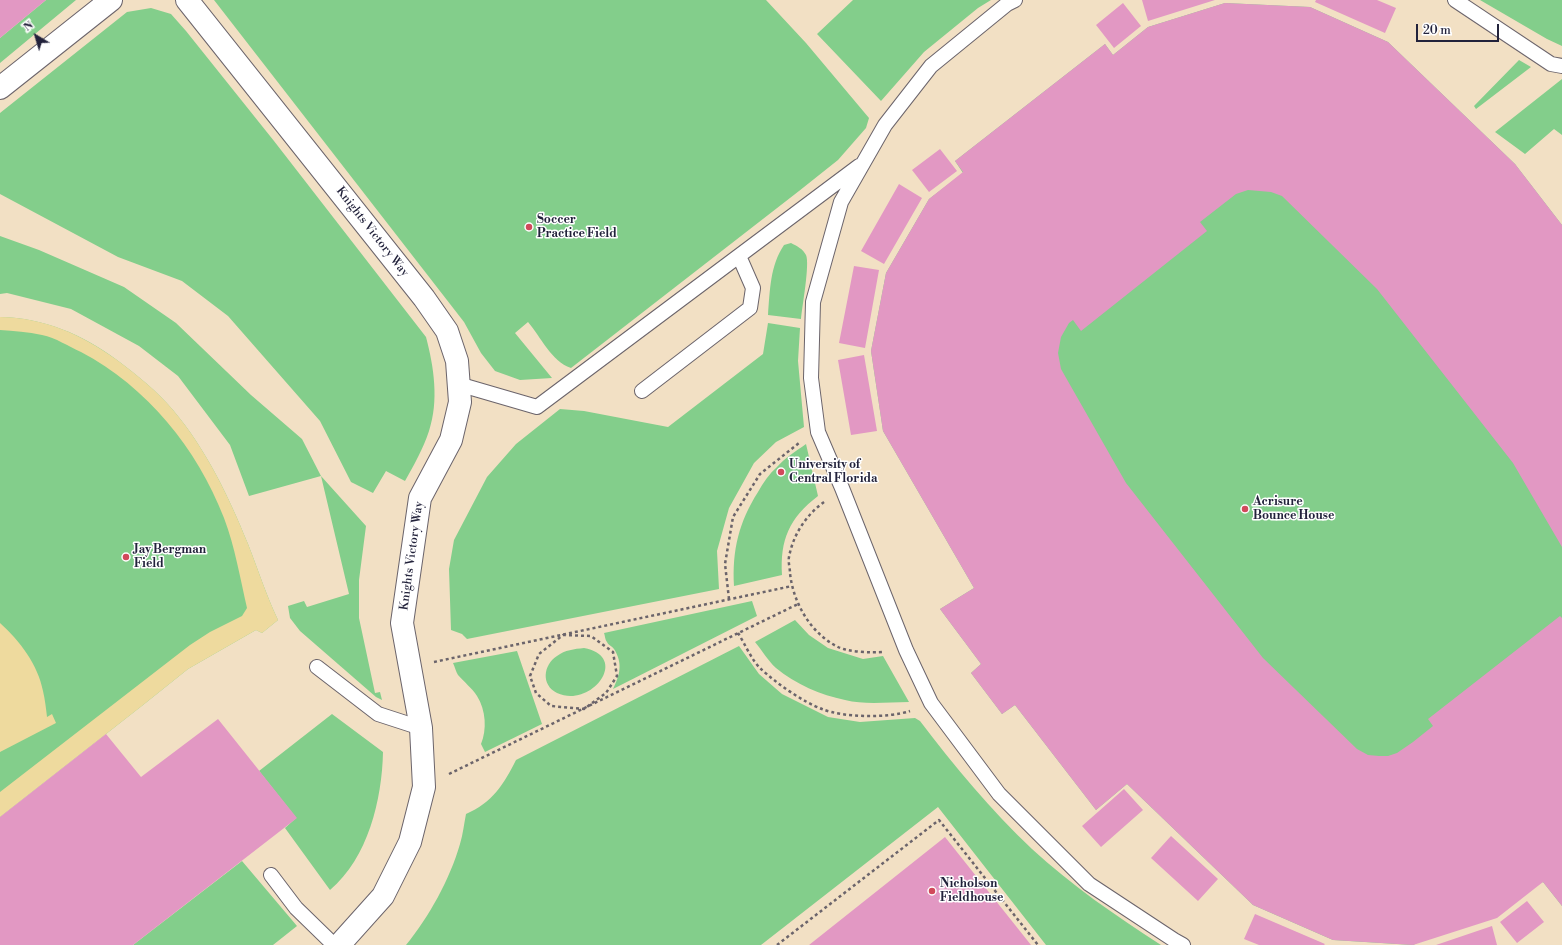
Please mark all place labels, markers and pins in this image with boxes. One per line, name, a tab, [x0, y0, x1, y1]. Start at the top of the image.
place label: Soccer Practice Field	[537, 213, 617, 241]
marker: Soccer Practice Field	[524, 222, 534, 232]
place label: University of Central Florida	[789, 458, 878, 486]
marker: University of Central Florida	[776, 467, 786, 477]
place label: Acrisure Bounce House	[1253, 495, 1334, 523]
marker: Acrisure Bounce House	[1240, 504, 1250, 514]
place label: Jay Bergman Field	[134, 543, 206, 571]
marker: Jay Bergman Field	[121, 552, 131, 562]
place label: Nicholson Fieldhouse	[940, 877, 1003, 905]
marker: Nicholson Fieldhouse	[927, 886, 937, 896]

